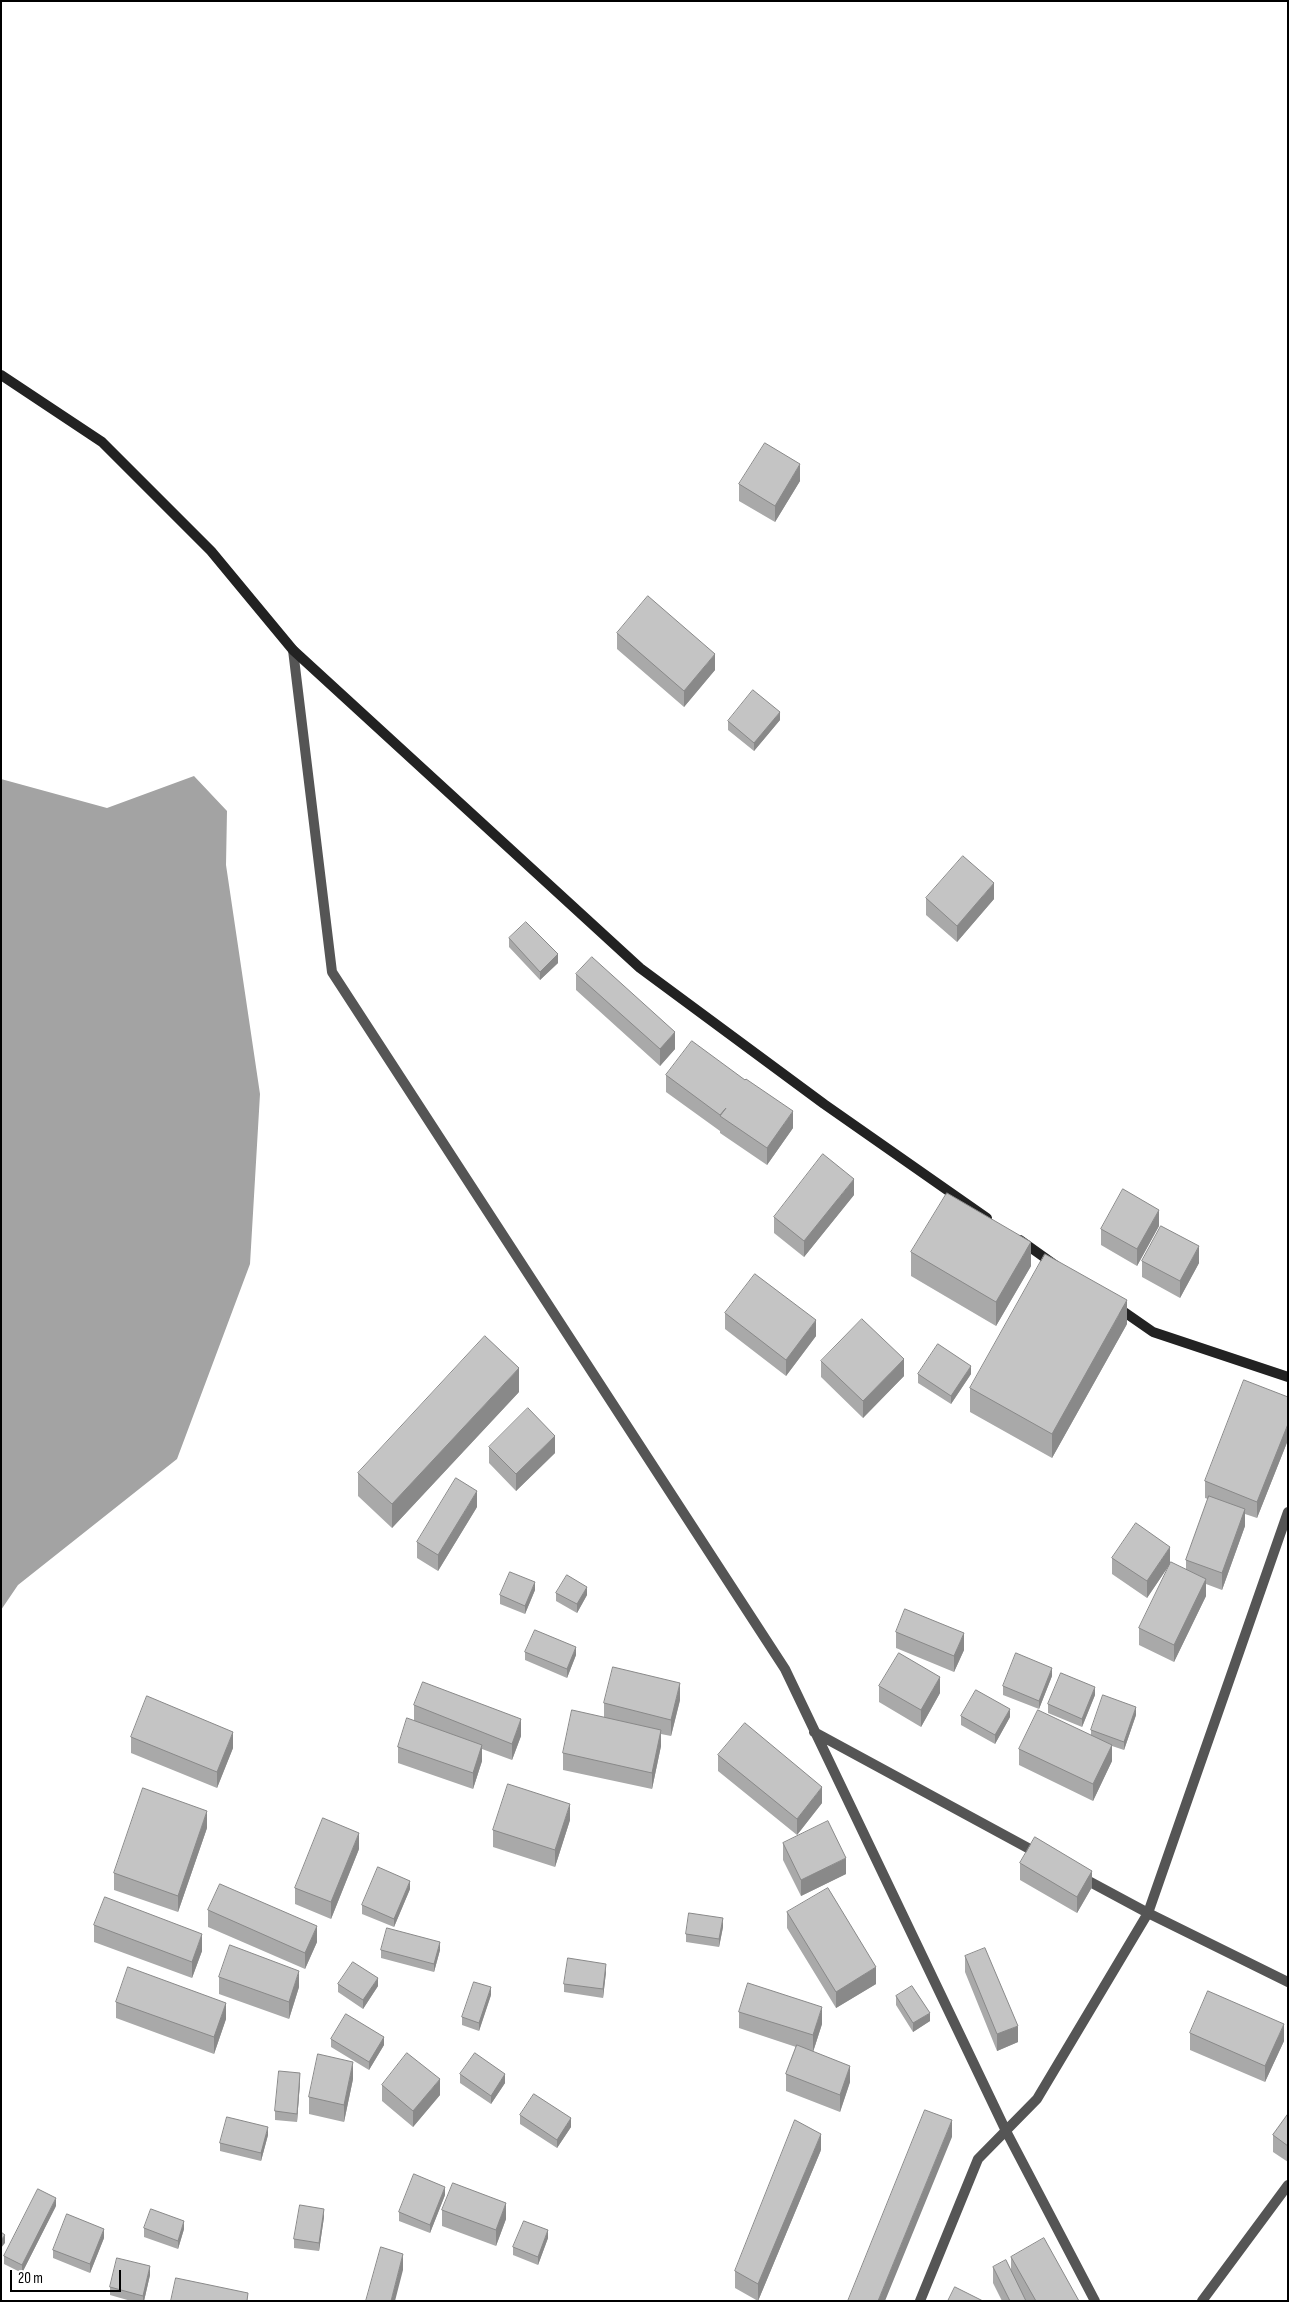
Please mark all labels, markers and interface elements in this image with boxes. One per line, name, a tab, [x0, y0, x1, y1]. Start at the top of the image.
scale bar	[12, 2260, 124, 2292]
text: 20 m	[18, 2269, 43, 2288]

